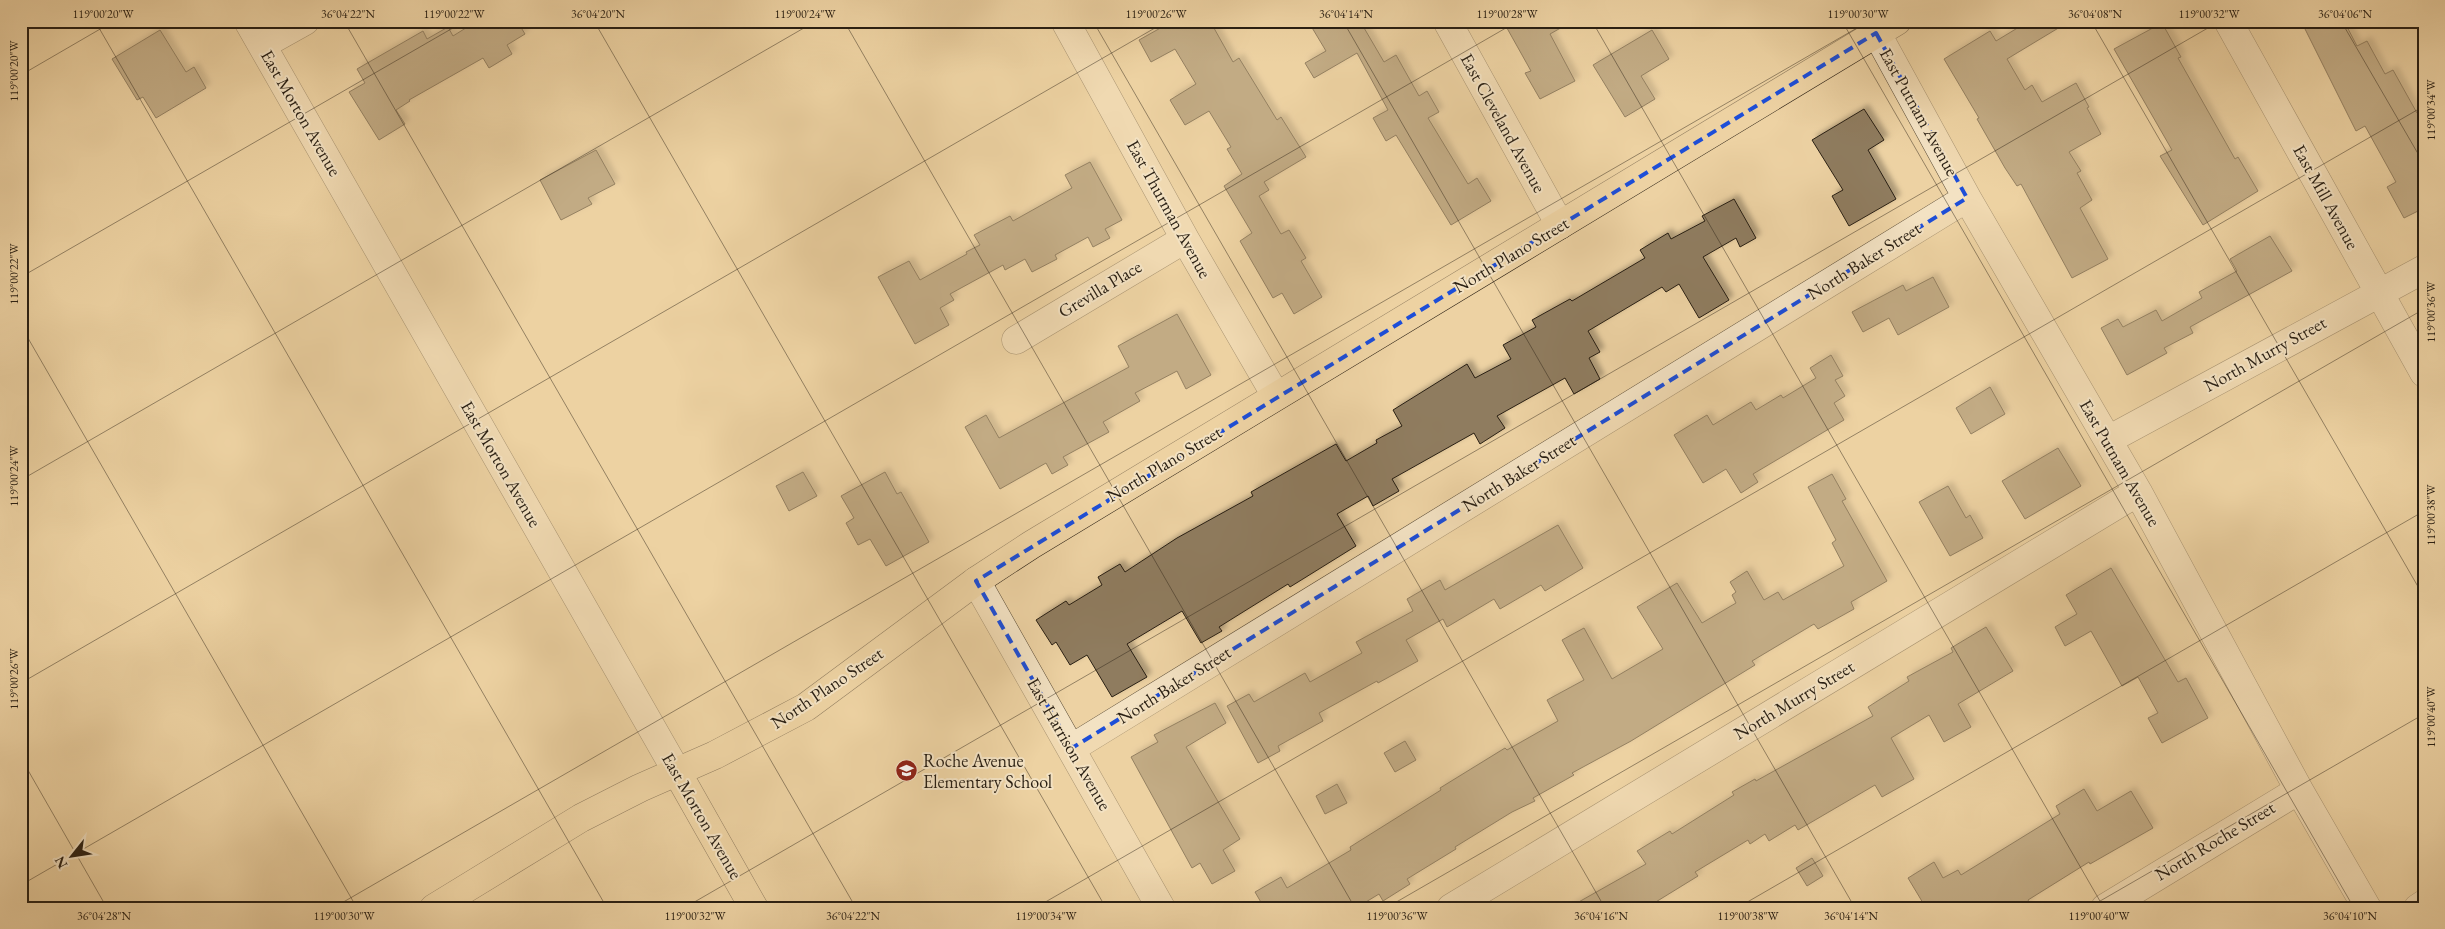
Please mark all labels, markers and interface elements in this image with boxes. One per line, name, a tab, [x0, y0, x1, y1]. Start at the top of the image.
text: 119°00'20"W	[72, 6, 135, 22]
text: 36°04'22"N	[321, 6, 375, 22]
text: 119°00'22"W	[423, 6, 486, 22]
text: 36°04'20"N	[571, 6, 625, 22]
text: 119°00'24"W	[774, 6, 837, 22]
text: 119°00'26"W	[1125, 6, 1188, 22]
text: 36°04'14"N	[1319, 6, 1373, 22]
text: 119°00'28"W	[1476, 6, 1539, 22]
text: 119°00'30"W	[1827, 6, 1890, 22]
text: 36°04'08"N	[2068, 6, 2122, 22]
text: 119°00'32"W	[2178, 6, 2241, 22]
text: 36°04'06"N	[2318, 6, 2372, 22]
text: 119°00'20"W	[6, 39, 22, 102]
street label: East Putnam Avenue	[1875, 44, 1964, 180]
street label: East Morton Avenue	[256, 45, 347, 180]
street label: East Cleveland Avenue	[1456, 49, 1551, 197]
text: 119°00'34"W	[2423, 78, 2439, 141]
street label: East Thurman Avenue	[1122, 136, 1217, 282]
street label: East Mill Avenue	[2288, 140, 2365, 253]
street label: North Plano Street	[1449, 211, 1573, 298]
street label: North Baker Street	[1802, 216, 1925, 305]
text: 119°00'22"W	[6, 242, 22, 305]
street label: Grevilla Place	[1054, 255, 1146, 322]
text: 119°00'36"W	[2423, 280, 2439, 343]
street label: North Murry Street	[2200, 310, 2330, 397]
street label: East Putnam Avenue	[2075, 395, 2166, 530]
street label: East Morton Avenue	[456, 396, 547, 531]
street label: North Plano Street	[1102, 420, 1226, 507]
street label: North Baker Street	[1457, 428, 1580, 517]
text: 119°00'24"W	[6, 444, 22, 507]
text: 119°00'38"W	[2423, 483, 2439, 546]
street label: North Baker Street	[1112, 640, 1235, 729]
street label: North Plano Street	[766, 641, 888, 734]
text: 119°00'26"W	[6, 647, 22, 710]
street label: North Murry Street	[1729, 654, 1858, 745]
street label: East Harrison Avenue	[1022, 673, 1117, 814]
text: 119°00'40"W	[2423, 685, 2439, 748]
street label: East Morton Avenue	[657, 748, 748, 883]
place label: Roche Avenue Elementary School	[923, 749, 1052, 793]
school or university icon: Roche Avenue Elementary School	[895, 759, 919, 783]
street label: North Roche Street	[2150, 795, 2279, 886]
north arrow	[48, 832, 98, 882]
text: N	[50, 853, 71, 872]
text: 36°04'28"N	[77, 908, 131, 924]
text: 119°00'30"W	[313, 908, 376, 924]
text: 119°00'32"W	[664, 908, 727, 924]
text: 36°04'22"N	[826, 908, 880, 924]
text: 119°00'34"W	[1015, 908, 1078, 924]
text: 119°00'36"W	[1366, 908, 1429, 924]
text: 36°04'16"N	[1574, 908, 1628, 924]
text: 119°00'38"W	[1717, 908, 1780, 924]
text: 36°04'14"N	[1824, 908, 1878, 924]
text: 119°00'40"W	[2068, 908, 2131, 924]
text: 36°04'10"N	[2323, 908, 2377, 924]

